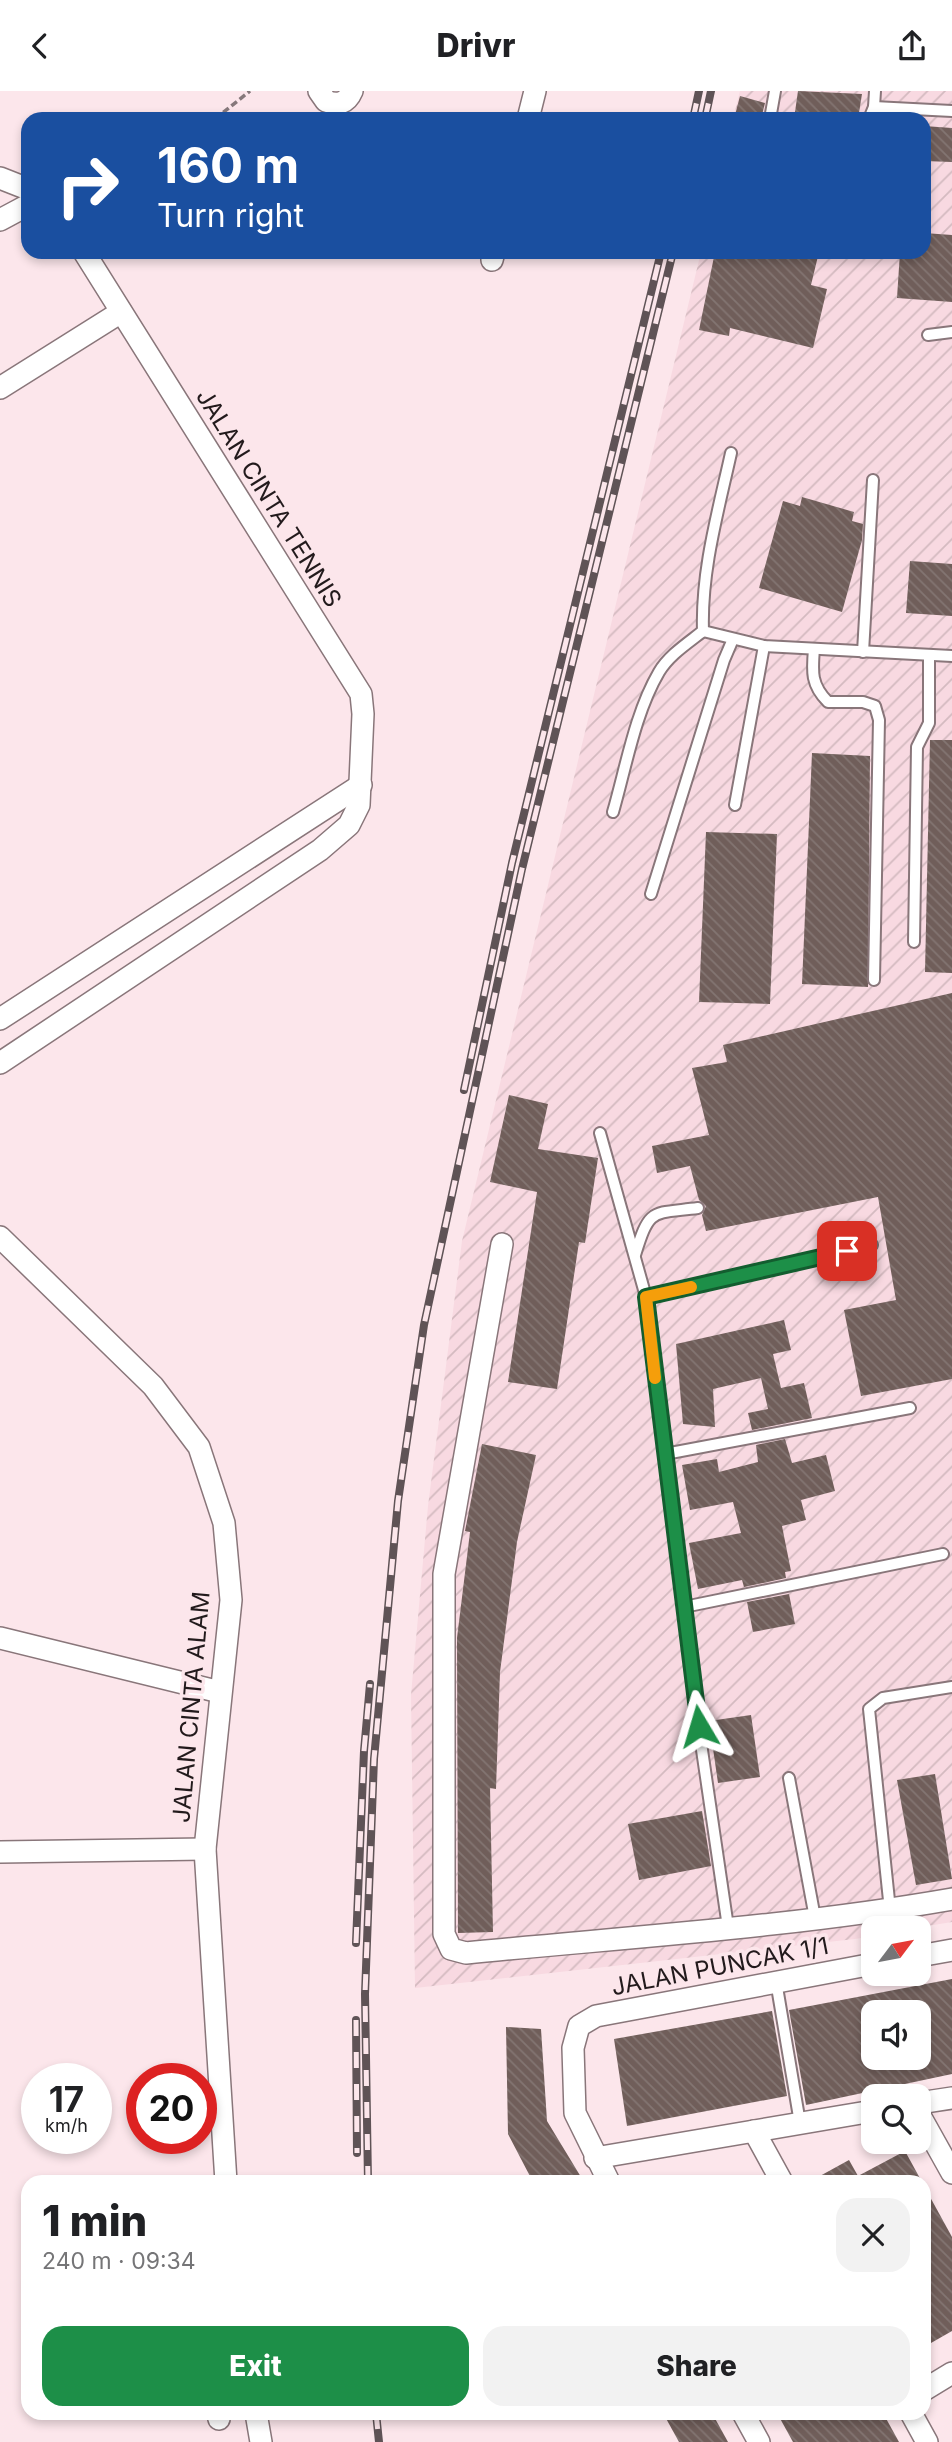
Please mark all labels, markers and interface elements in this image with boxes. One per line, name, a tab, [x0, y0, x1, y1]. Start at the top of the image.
text: Drivr	[437, 26, 515, 65]
icon: back	[21, 27, 59, 65]
icon: share	[893, 27, 931, 65]
text: 160 m	[157, 136, 299, 195]
icon: right	[42, 140, 133, 231]
text: Turn right	[157, 196, 304, 235]
street label: JALAN CINTA TENNIS	[190, 384, 348, 612]
pin	[817, 1221, 877, 1281]
icon: arrive	[828, 1232, 866, 1270]
street label: JALAN CINTA ALAM	[166, 1590, 216, 1824]
position arrow	[662, 1689, 736, 1763]
north arrow	[861, 1916, 931, 1986]
map controls	[861, 1916, 931, 2154]
street label: JALAN PUNCAK 1/1	[609, 1931, 831, 2001]
button: sound	[861, 2000, 931, 2070]
speed limit sign: 20	[126, 2063, 217, 2154]
text: 17	[49, 2078, 84, 2120]
button: search	[861, 2084, 931, 2154]
text: km/h	[45, 2115, 88, 2136]
text: 1 min	[42, 2195, 147, 2246]
button: close	[836, 2198, 910, 2272]
text: 240 m · 09:34	[42, 2247, 196, 2275]
button: Exit	[42, 2326, 469, 2406]
button: Share	[483, 2326, 910, 2406]

